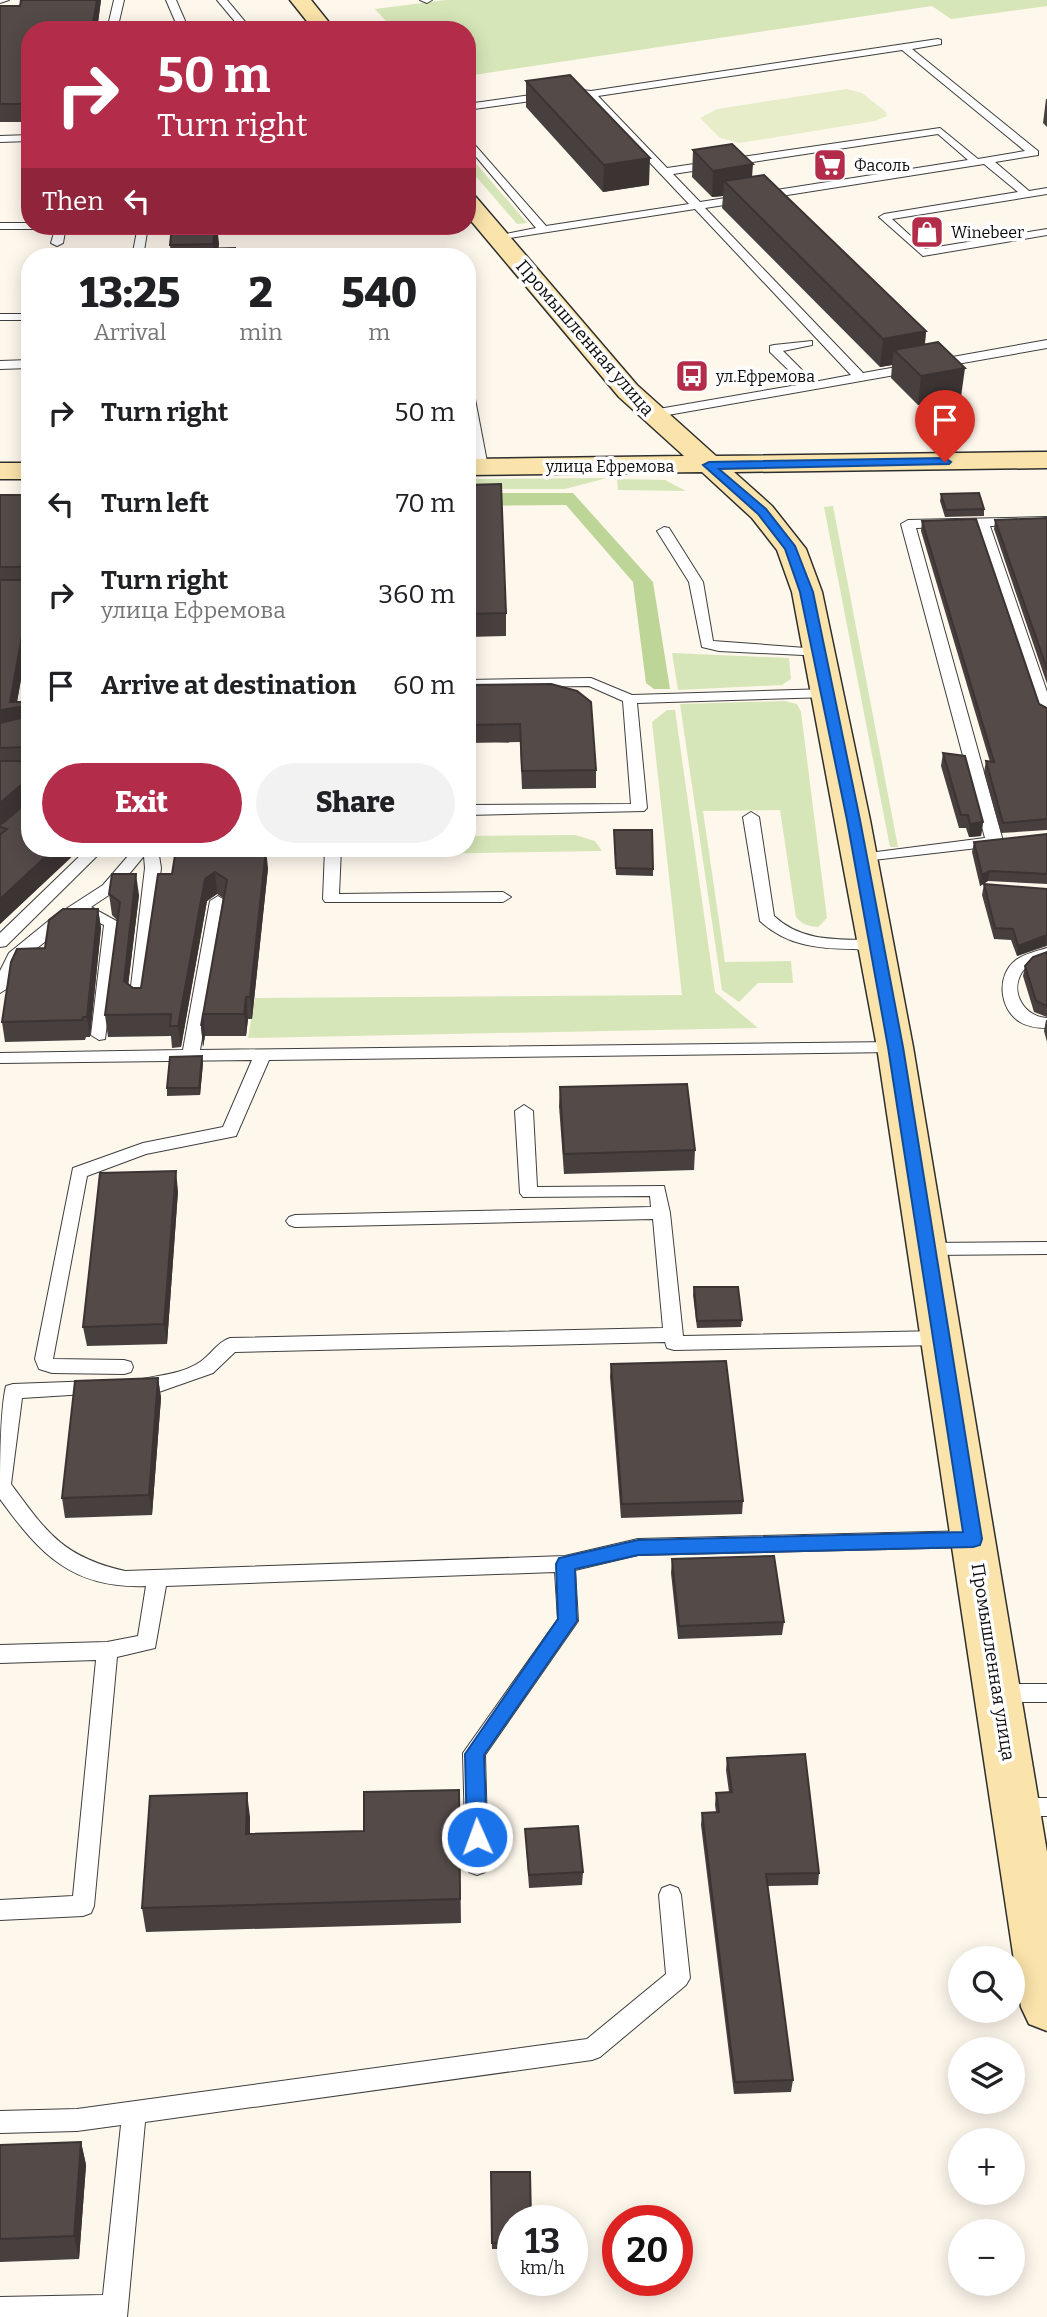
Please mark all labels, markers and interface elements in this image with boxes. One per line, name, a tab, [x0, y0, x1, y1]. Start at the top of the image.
text: 50 m	[157, 46, 270, 105]
icon: right	[42, 49, 133, 140]
text: Turn right	[157, 106, 308, 144]
supermarket icon: Фасоль	[811, 146, 849, 184]
place label: Фасоль	[854, 156, 910, 175]
icon: left	[118, 182, 156, 220]
text: Then	[42, 186, 104, 217]
shop icon: Winebeer	[908, 213, 946, 251]
place label: Winebeer	[951, 223, 1024, 242]
street label: Промышленная улица	[511, 255, 659, 421]
text: 13:25	[80, 268, 180, 318]
text: 2	[249, 268, 273, 318]
text: 540	[341, 268, 417, 318]
text: Arrival	[94, 318, 167, 346]
text: min	[239, 318, 282, 346]
text: m	[368, 318, 390, 346]
bus stop icon: ул.Ефремова	[673, 357, 711, 395]
place label: ул.Ефремова	[715, 367, 815, 386]
pin	[915, 390, 975, 462]
icon: right	[42, 394, 80, 432]
text: Turn right	[101, 397, 228, 428]
text: 50 m	[394, 397, 455, 428]
icon: arrive	[926, 401, 964, 439]
street label: улица Ефремова	[545, 457, 675, 476]
icon: left	[42, 485, 80, 523]
text: Turn left	[101, 488, 209, 519]
text: 70 m	[396, 488, 455, 519]
text: Turn right	[101, 565, 228, 596]
icon: right	[42, 576, 80, 614]
text: 360 m	[378, 579, 455, 610]
text: улица Ефремова	[101, 596, 286, 624]
icon: arrive	[42, 667, 80, 705]
text: Arrive at destination	[101, 670, 356, 701]
text: 60 m	[393, 670, 455, 701]
button: Exit	[42, 763, 242, 843]
button: Share	[256, 763, 455, 843]
street label: Промышленная улица	[967, 1562, 1020, 1762]
position arrow	[440, 1800, 514, 1874]
map controls	[948, 1946, 1025, 2296]
button: search	[948, 1946, 1025, 2023]
button: layers	[948, 2037, 1025, 2114]
button: +	[948, 2128, 1025, 2205]
speed limit sign: 20	[602, 2205, 693, 2296]
button: −	[948, 2219, 1025, 2296]
text: 13	[525, 2220, 560, 2262]
text: km/h	[520, 2257, 565, 2279]

